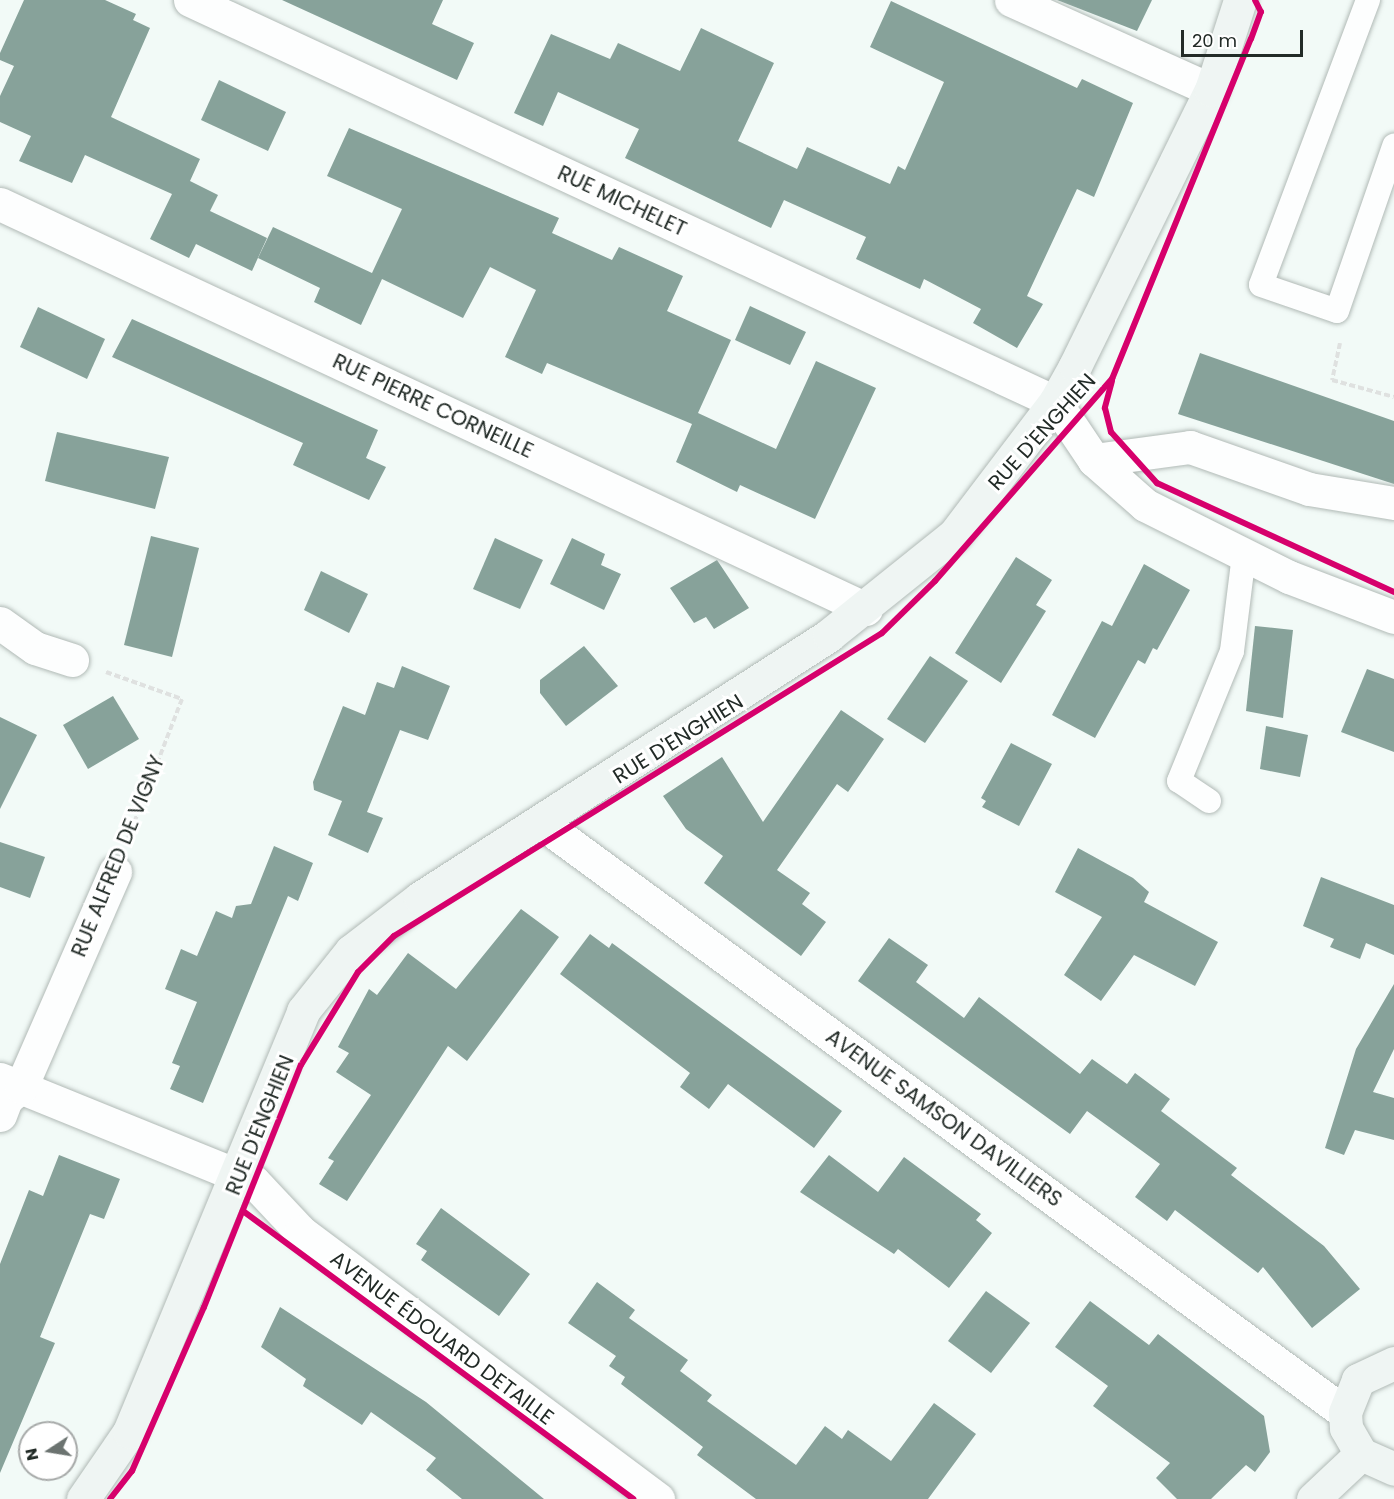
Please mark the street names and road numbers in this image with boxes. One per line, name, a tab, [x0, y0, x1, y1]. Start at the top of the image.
street label: RUE MICHELET	[554, 160, 690, 242]
street label: RUE PIERRE CORNEILLE	[329, 348, 537, 464]
street label: RUE D'ENGHIEN	[983, 368, 1101, 496]
street label: RUE D'ENGHIEN	[608, 689, 748, 789]
street label: RUE ALFRED DE VIGNY	[66, 752, 170, 960]
street label: AVENUE SAMSON DAVILLIERS	[821, 1024, 1067, 1212]
street label: RUE D'ENGHIEN	[220, 1051, 300, 1199]
street label: AVENUE ÉDOUARD DETAILLE	[325, 1246, 559, 1430]

